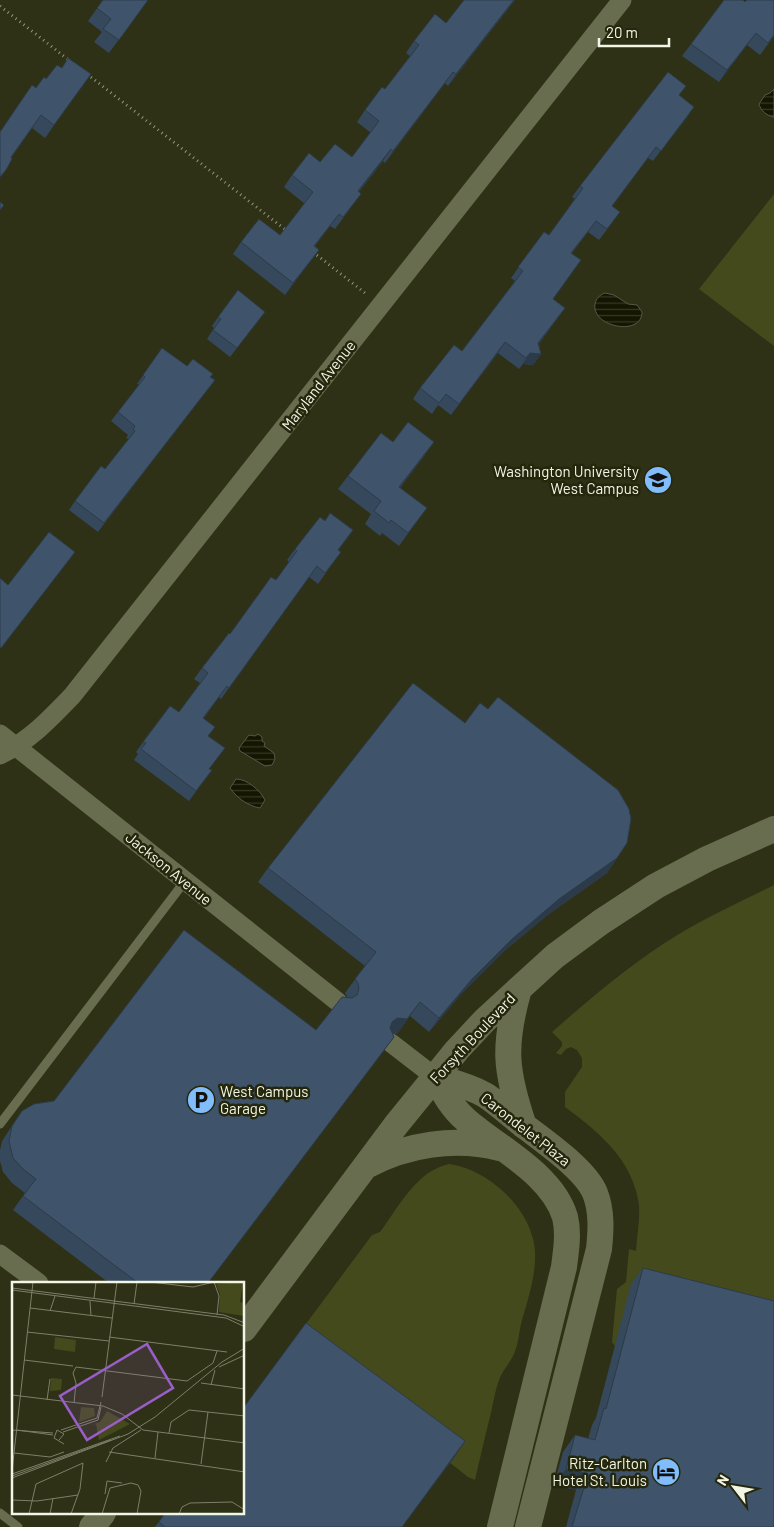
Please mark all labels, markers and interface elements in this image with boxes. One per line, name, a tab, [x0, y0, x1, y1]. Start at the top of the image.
scale bar	[599, 15, 669, 47]
text: 20 m	[606, 23, 638, 41]
street label: Maryland Avenue	[277, 336, 359, 434]
place label: Washington University West Campus	[494, 462, 639, 497]
school or university icon: Washington University West Campus	[643, 465, 673, 495]
street label: Jackson Avenue	[122, 828, 216, 908]
street label: Forsyth Boulevard	[426, 989, 518, 1087]
place label: West Campus Garage	[220, 1082, 309, 1117]
parking icon: West Campus Garage	[186, 1085, 216, 1115]
street label: Carondelet Plaza	[478, 1088, 574, 1170]
inset map	[12, 1282, 245, 1514]
place label: Ritz-Carlton Hotel St. Louis	[552, 1454, 647, 1489]
hotel icon: Ritz-Carlton Hotel St. Louis	[651, 1457, 681, 1487]
north arrow	[709, 1462, 759, 1512]
text: N	[713, 1472, 732, 1488]

